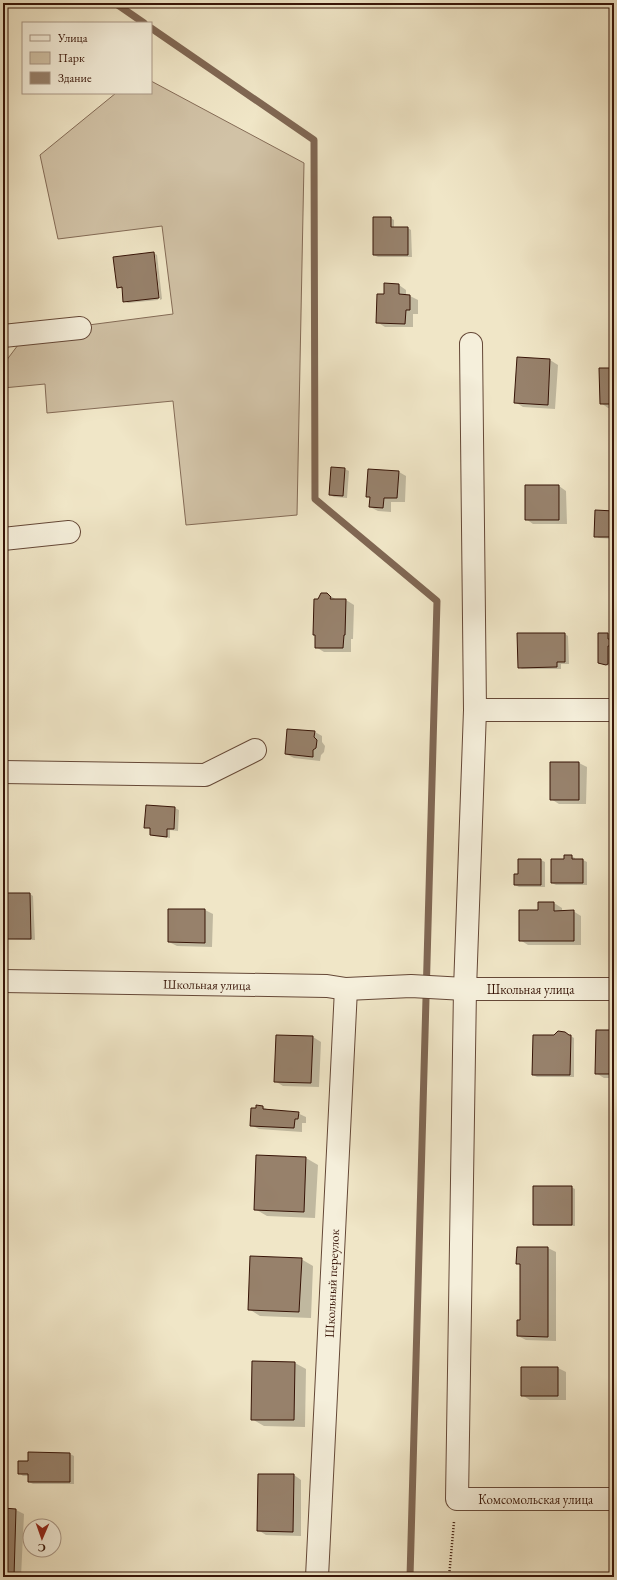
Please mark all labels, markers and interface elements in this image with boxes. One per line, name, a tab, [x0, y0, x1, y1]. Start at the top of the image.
legend	[22, 22, 152, 94]
text: Улица	[57, 30, 88, 46]
text: Парк	[58, 50, 85, 66]
text: Здание	[58, 70, 92, 86]
street label: Школьная улица	[163, 975, 252, 994]
street label: Школьная улица	[487, 981, 575, 998]
street label: Школьный переулок	[321, 1228, 343, 1338]
street label: Комсомольская улица	[478, 1491, 594, 1508]
north arrow	[22, 1518, 62, 1558]
text: С	[37, 1541, 46, 1555]

